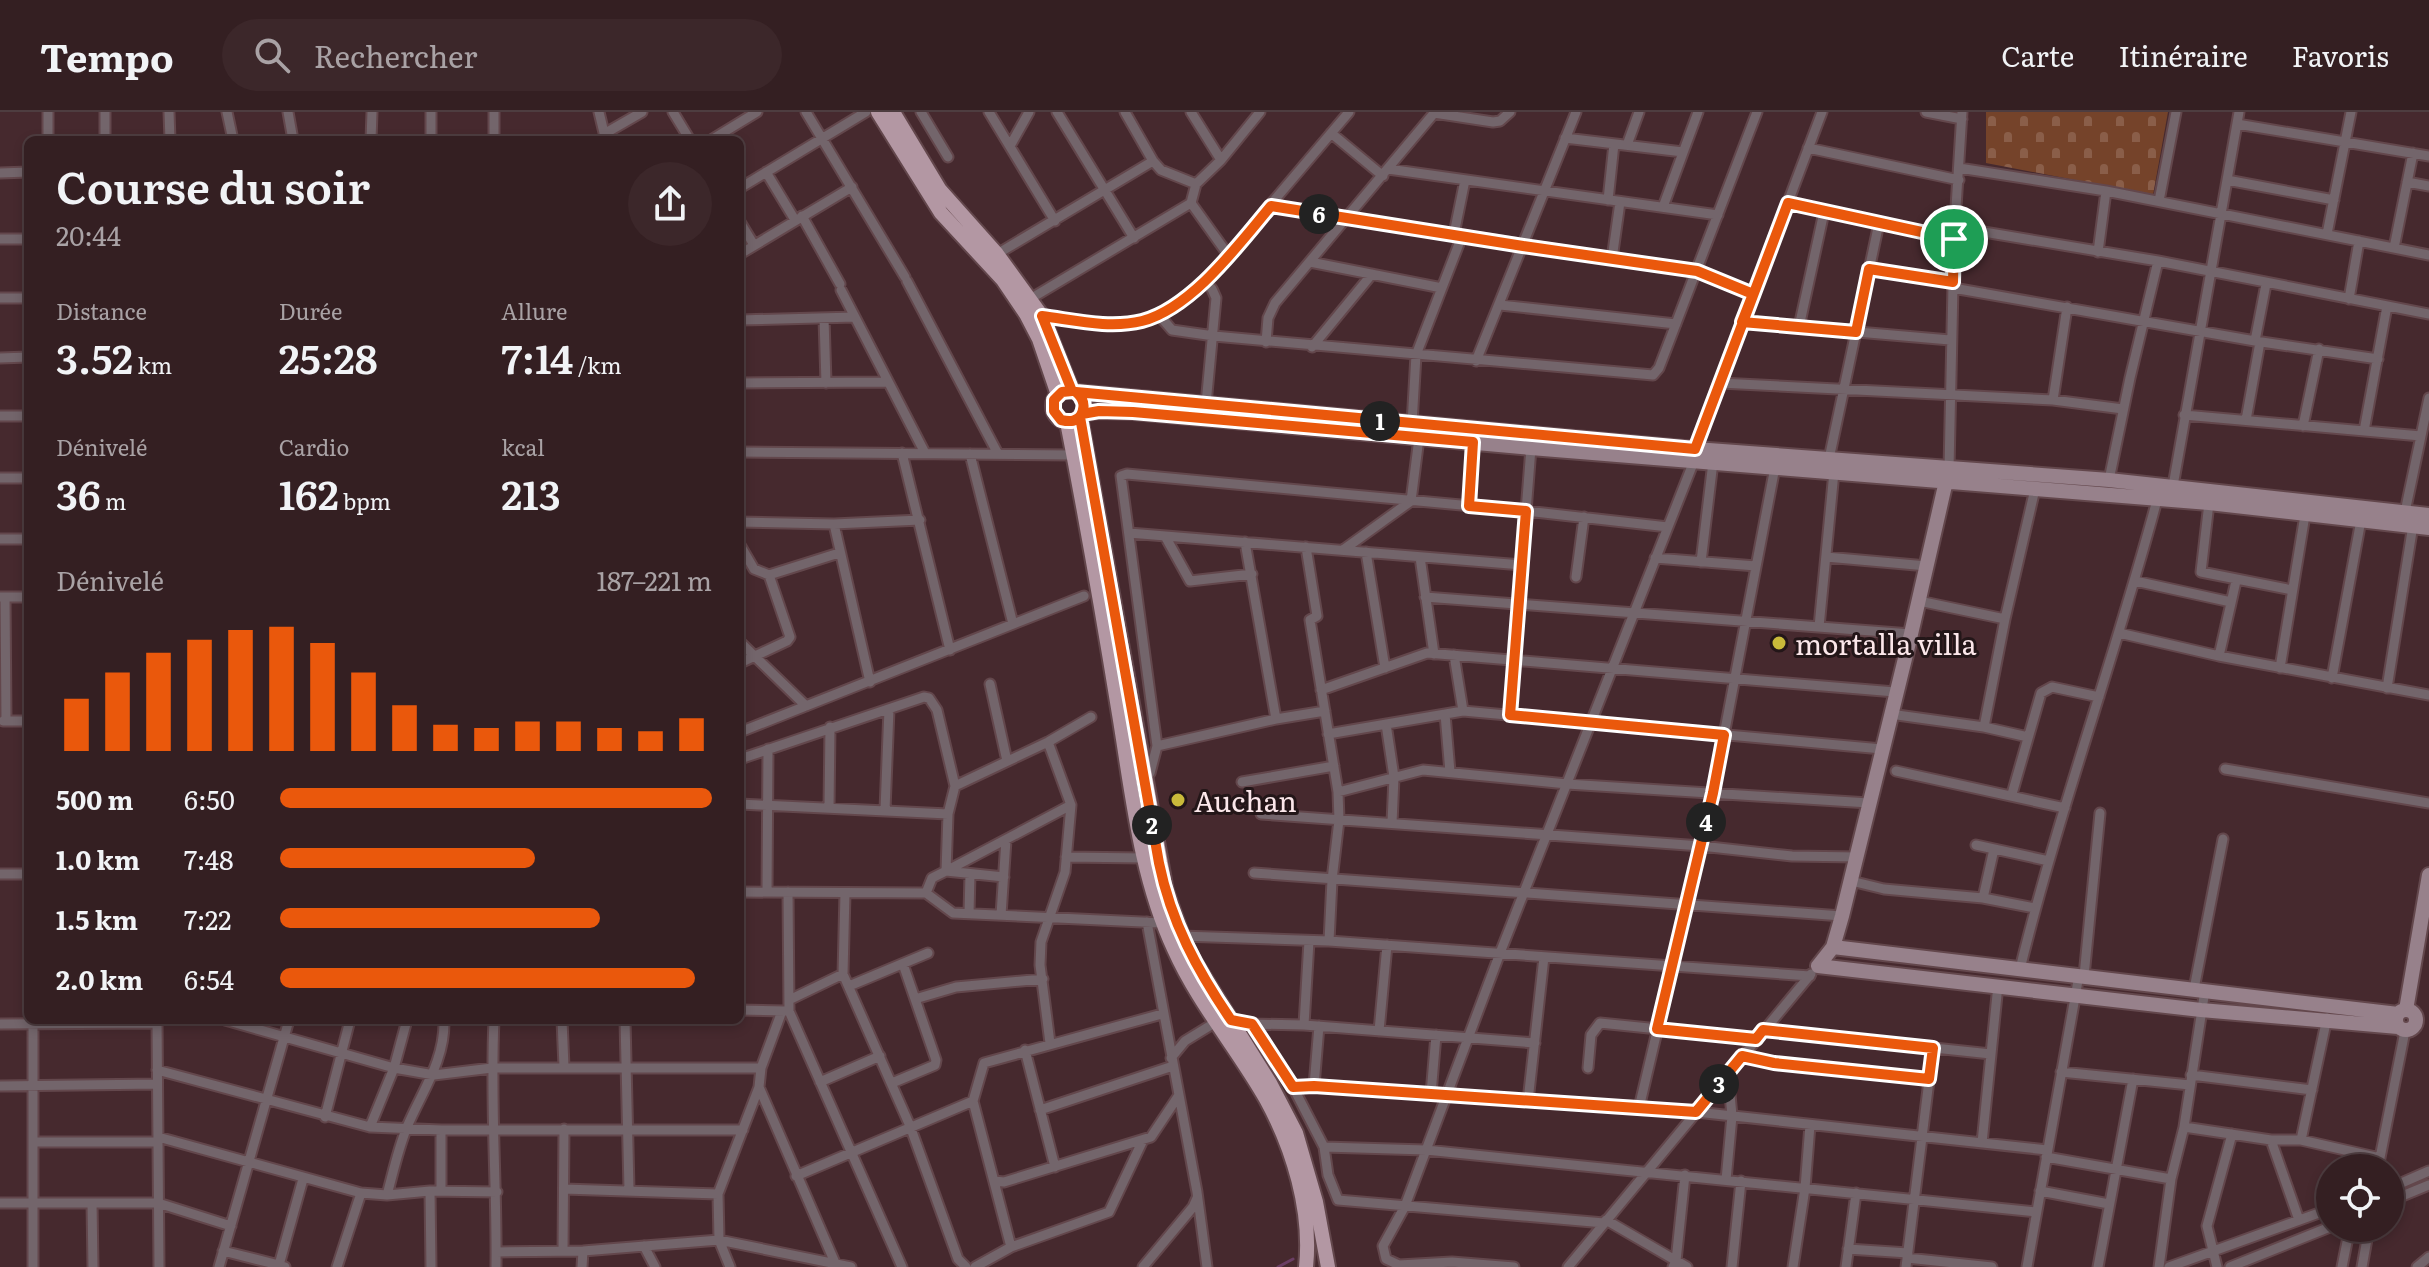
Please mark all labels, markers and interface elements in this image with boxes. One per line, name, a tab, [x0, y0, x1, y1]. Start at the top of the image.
search box	[222, 19, 782, 91]
text: Tempo	[40, 27, 174, 84]
icon: search	[250, 33, 294, 77]
text: Rechercher	[314, 33, 478, 77]
text: Carte	[2001, 34, 2074, 76]
text: Itinéraire	[2118, 34, 2248, 76]
text: Favoris	[2292, 34, 2389, 76]
text: Course du soir	[56, 152, 370, 218]
button: share	[628, 162, 712, 246]
pin: 6	[1299, 194, 1339, 234]
text: 6	[1313, 197, 1325, 230]
pin	[1920, 205, 1988, 273]
text: 20:44	[56, 215, 121, 254]
icon: arrive	[1932, 217, 1976, 261]
text: Distance	[56, 294, 147, 327]
text: Durée	[279, 294, 342, 327]
text: Allure	[501, 294, 567, 327]
text: 3.52	[56, 327, 133, 386]
text: 25:28	[279, 327, 378, 386]
text: 7:14	[501, 327, 573, 386]
text: km	[133, 348, 172, 381]
text: /km	[573, 348, 622, 381]
pin: 1	[1360, 401, 1400, 441]
text: 1	[1375, 404, 1385, 437]
text: Dénivelé	[56, 430, 147, 463]
text: Cardio	[279, 430, 349, 463]
text: kcal	[501, 430, 545, 463]
text: 36	[56, 463, 101, 522]
text: 162	[279, 463, 339, 522]
text: 213	[501, 463, 561, 522]
text: m	[101, 484, 126, 517]
text: bpm	[339, 484, 391, 517]
text: Dénivelé	[56, 560, 164, 599]
text: 187–221 m	[596, 560, 712, 599]
place label: mortalla villa	[1795, 622, 1977, 664]
marker: mortalla villa	[1770, 634, 1788, 652]
text: 500 m	[56, 779, 133, 818]
text: 6:50	[184, 779, 235, 818]
place label: Auchan	[1194, 779, 1297, 821]
marker: Auchan	[1169, 791, 1187, 809]
pin: 4	[1686, 802, 1726, 842]
pin: 2	[1132, 805, 1172, 845]
text: 4	[1699, 805, 1713, 838]
text: 2	[1146, 808, 1158, 841]
text: 1.0 km	[56, 839, 140, 878]
text: 7:48	[184, 839, 233, 878]
text: 1.5 km	[56, 899, 138, 938]
text: 7:22	[184, 899, 231, 938]
text: 2.0 km	[56, 959, 143, 998]
text: 6:54	[184, 959, 234, 998]
pin: 3	[1699, 1064, 1739, 1104]
text: 3	[1713, 1067, 1725, 1100]
map controls	[2316, 1154, 2404, 1242]
button: locate	[2316, 1154, 2404, 1242]

